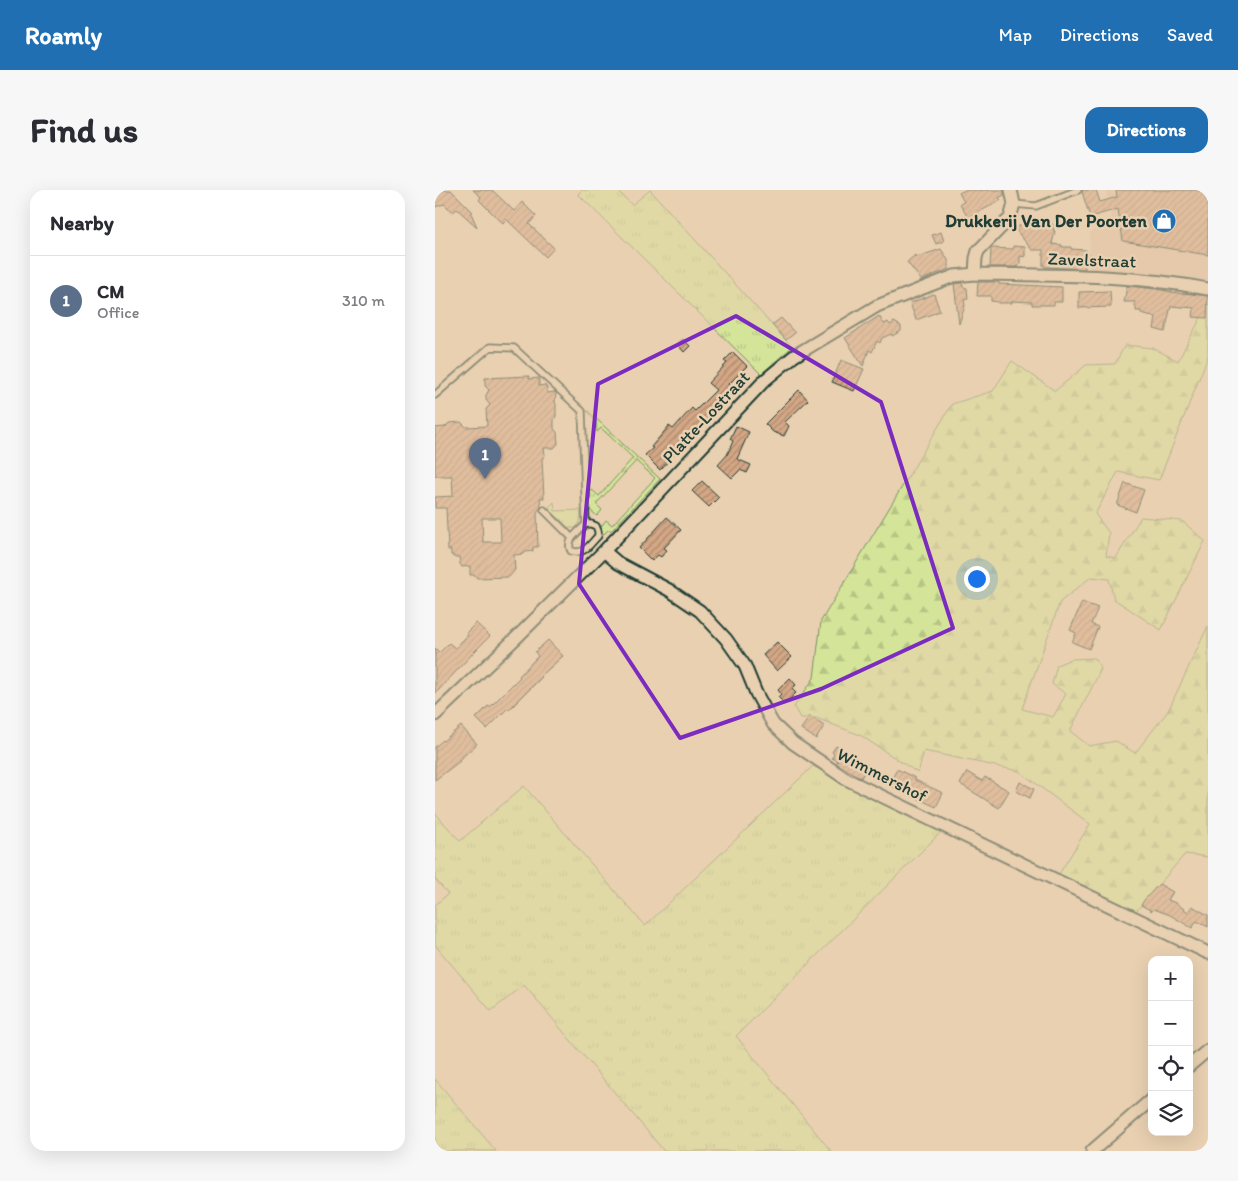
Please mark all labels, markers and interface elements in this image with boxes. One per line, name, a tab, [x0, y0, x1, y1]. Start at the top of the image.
text: Roamly	[25, 21, 102, 50]
text: Map	[999, 24, 1032, 46]
text: Directions	[1060, 24, 1139, 46]
text: Saved	[1167, 24, 1213, 46]
button: Directions	[1085, 107, 1208, 153]
text: Find us	[30, 109, 138, 151]
shop icon: Drukkerij Van Der Poorten	[1151, 208, 1177, 234]
text: Nearby	[50, 210, 114, 235]
place label: Drukkerij Van Der Poorten	[945, 210, 1148, 232]
street label: Zavelstraat	[1047, 247, 1137, 273]
text: CM	[97, 280, 125, 303]
text: 1	[62, 291, 70, 310]
text: 310 m	[342, 291, 385, 310]
text: Office	[97, 303, 139, 322]
street label: Platte-Lostraat	[658, 366, 755, 468]
pin: 1	[469, 438, 501, 479]
your location	[964, 566, 990, 592]
street label: Wimmershof	[833, 743, 931, 807]
map controls	[1148, 956, 1193, 1136]
button: +	[1148, 956, 1193, 1001]
button: −	[1148, 1001, 1193, 1046]
button: locate	[1148, 1046, 1193, 1091]
button: layers	[1148, 1091, 1193, 1136]

